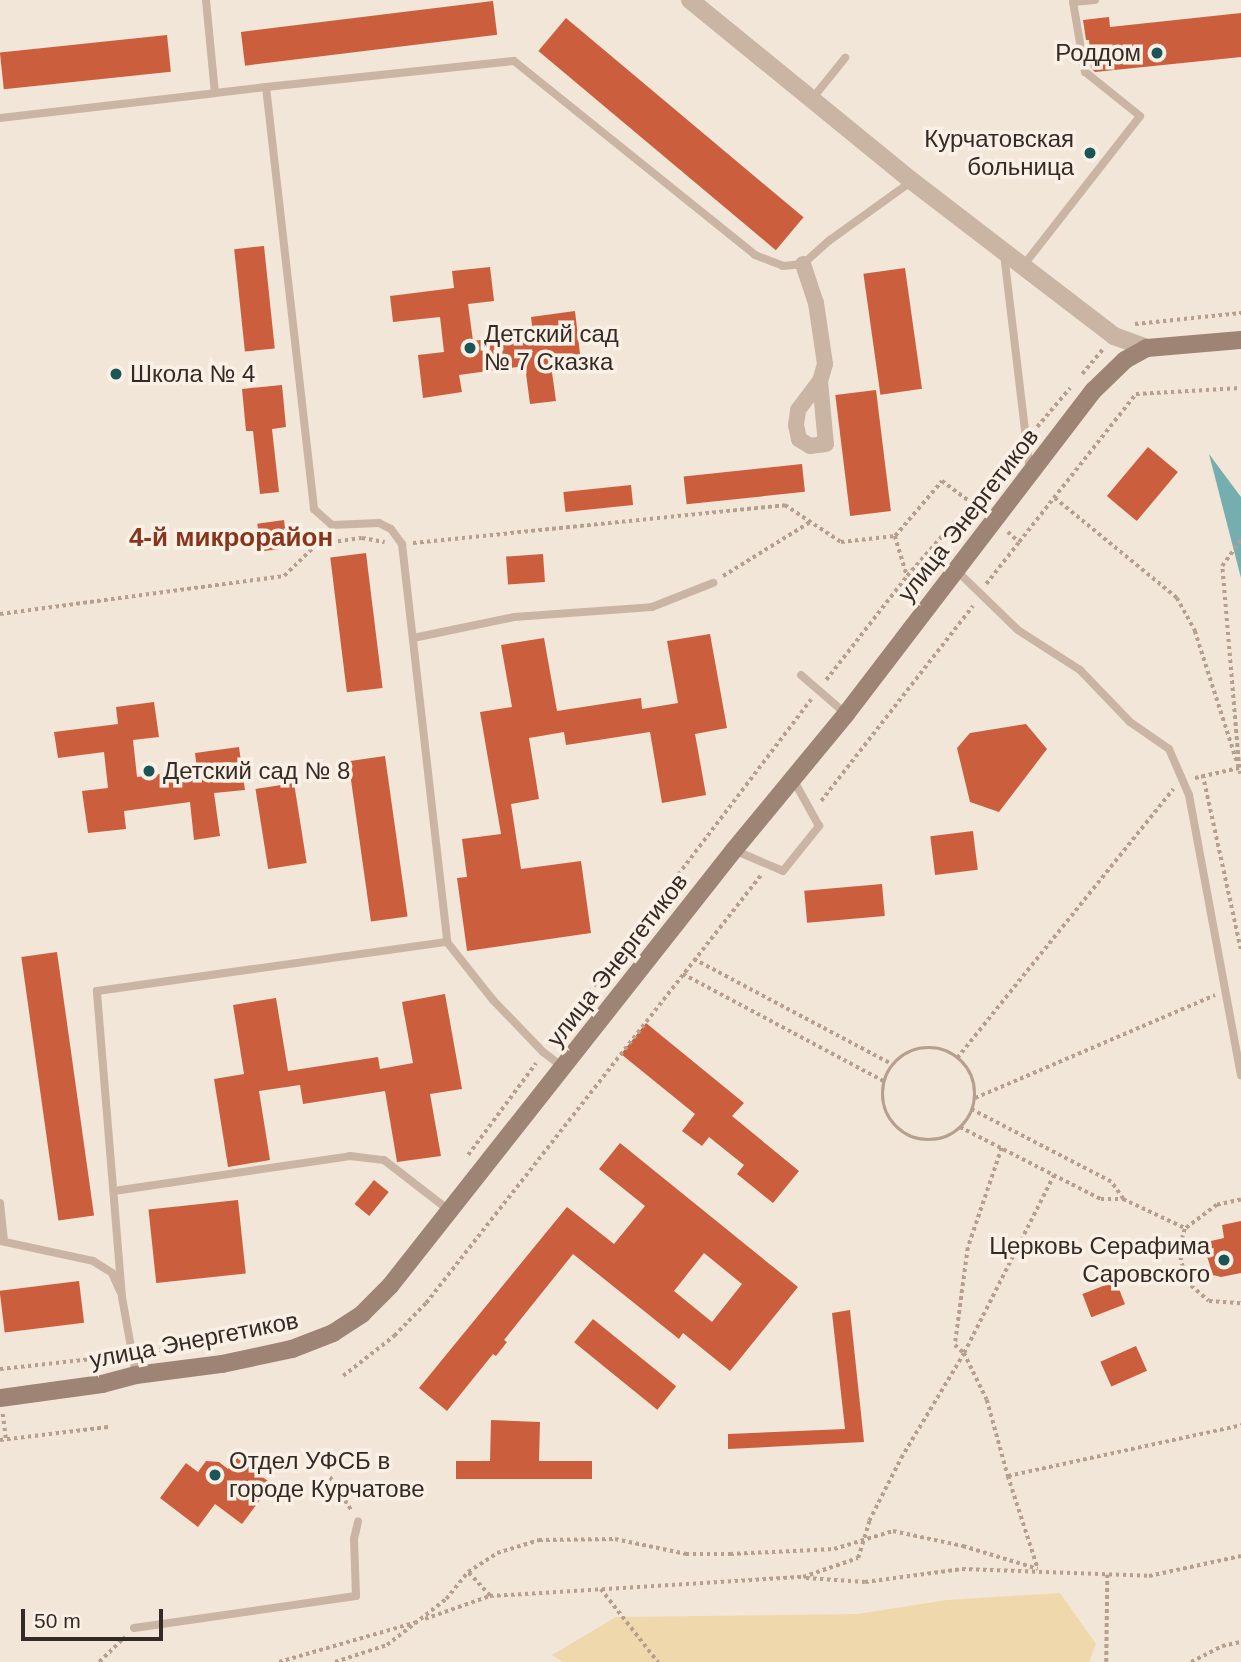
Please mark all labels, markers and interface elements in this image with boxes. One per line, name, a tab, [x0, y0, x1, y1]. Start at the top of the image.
place label: Роддом	[1055, 39, 1141, 67]
marker: Роддом	[1147, 43, 1167, 63]
place label: Курчатовская больница	[924, 125, 1074, 181]
marker: Курчатовская больница	[1080, 143, 1100, 163]
place label: Детский сад № 7 Сказка	[484, 320, 619, 376]
marker: Детский сад № 7 Сказка	[462, 340, 478, 356]
place label: Школа № 4	[130, 360, 255, 388]
marker: Школа № 4	[108, 366, 124, 382]
street label: улица Энергетиков	[891, 423, 1045, 607]
district label: 4-й микрорайон	[129, 522, 333, 554]
place label: Детский сад № 8	[163, 757, 350, 785]
marker: Детский сад № 8	[141, 763, 157, 779]
street label: улица Энергетиков	[540, 868, 694, 1052]
place label: Церковь Серафима Саровского	[989, 1232, 1210, 1288]
marker: Церковь Серафима Саровского	[1216, 1252, 1232, 1268]
street label: улица Энергетиков	[87, 1306, 301, 1374]
place label: Отдел УФСБ в городе Курчатове	[229, 1447, 425, 1503]
marker: Отдел УФСБ в городе Курчатове	[207, 1467, 223, 1483]
scale bar	[24, 1596, 166, 1640]
text: 50 m	[34, 1609, 81, 1632]

